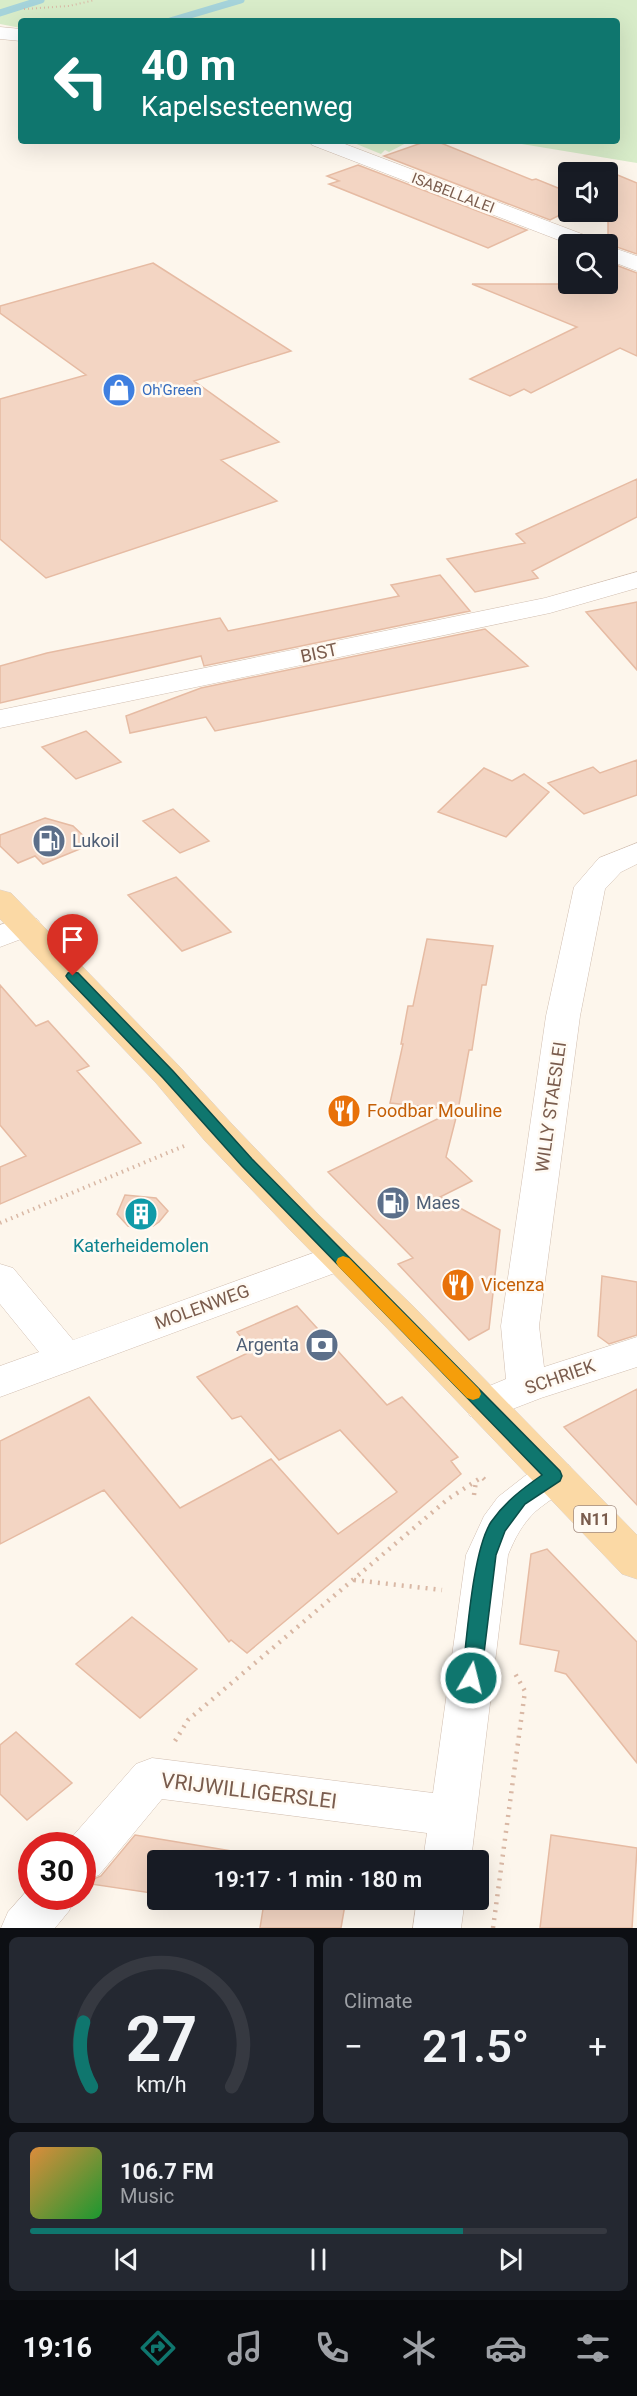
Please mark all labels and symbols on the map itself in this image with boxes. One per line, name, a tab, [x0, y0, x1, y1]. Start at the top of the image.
street label: ISABELLALEI	[409, 169, 497, 217]
shop icon: Oh'Green	[101, 372, 137, 408]
place label: Oh'Green	[142, 381, 202, 399]
street label: BIST	[298, 638, 340, 667]
fuel station icon: Lukoil	[31, 823, 67, 859]
place label: Lukoil	[72, 830, 119, 851]
pin	[47, 914, 98, 976]
street label: WILLY STAESLEI	[531, 1040, 570, 1174]
restaurant icon: Foodbar Mouline	[326, 1093, 362, 1129]
place label: Foodbar Mouline	[367, 1100, 502, 1121]
fuel station icon: Maes	[375, 1185, 411, 1221]
place label: Maes	[416, 1192, 460, 1213]
building icon: Katerheidemolen	[123, 1196, 159, 1232]
place label: Katerheidemolen	[73, 1235, 209, 1256]
restaurant icon: Vicenza	[440, 1267, 476, 1303]
place label: Vicenza	[481, 1274, 544, 1295]
street label: MOLENWEG	[152, 1280, 252, 1333]
bank icon: Argenta	[304, 1327, 340, 1363]
place label: Argenta	[236, 1334, 299, 1355]
street label: SCHRIEK	[522, 1355, 598, 1398]
road number: N11	[574, 1506, 616, 1532]
position arrow	[439, 1646, 503, 1710]
street label: VRIJWILLIGERSLEI	[160, 1768, 338, 1814]
speed limit sign: 30	[18, 1832, 96, 1910]

